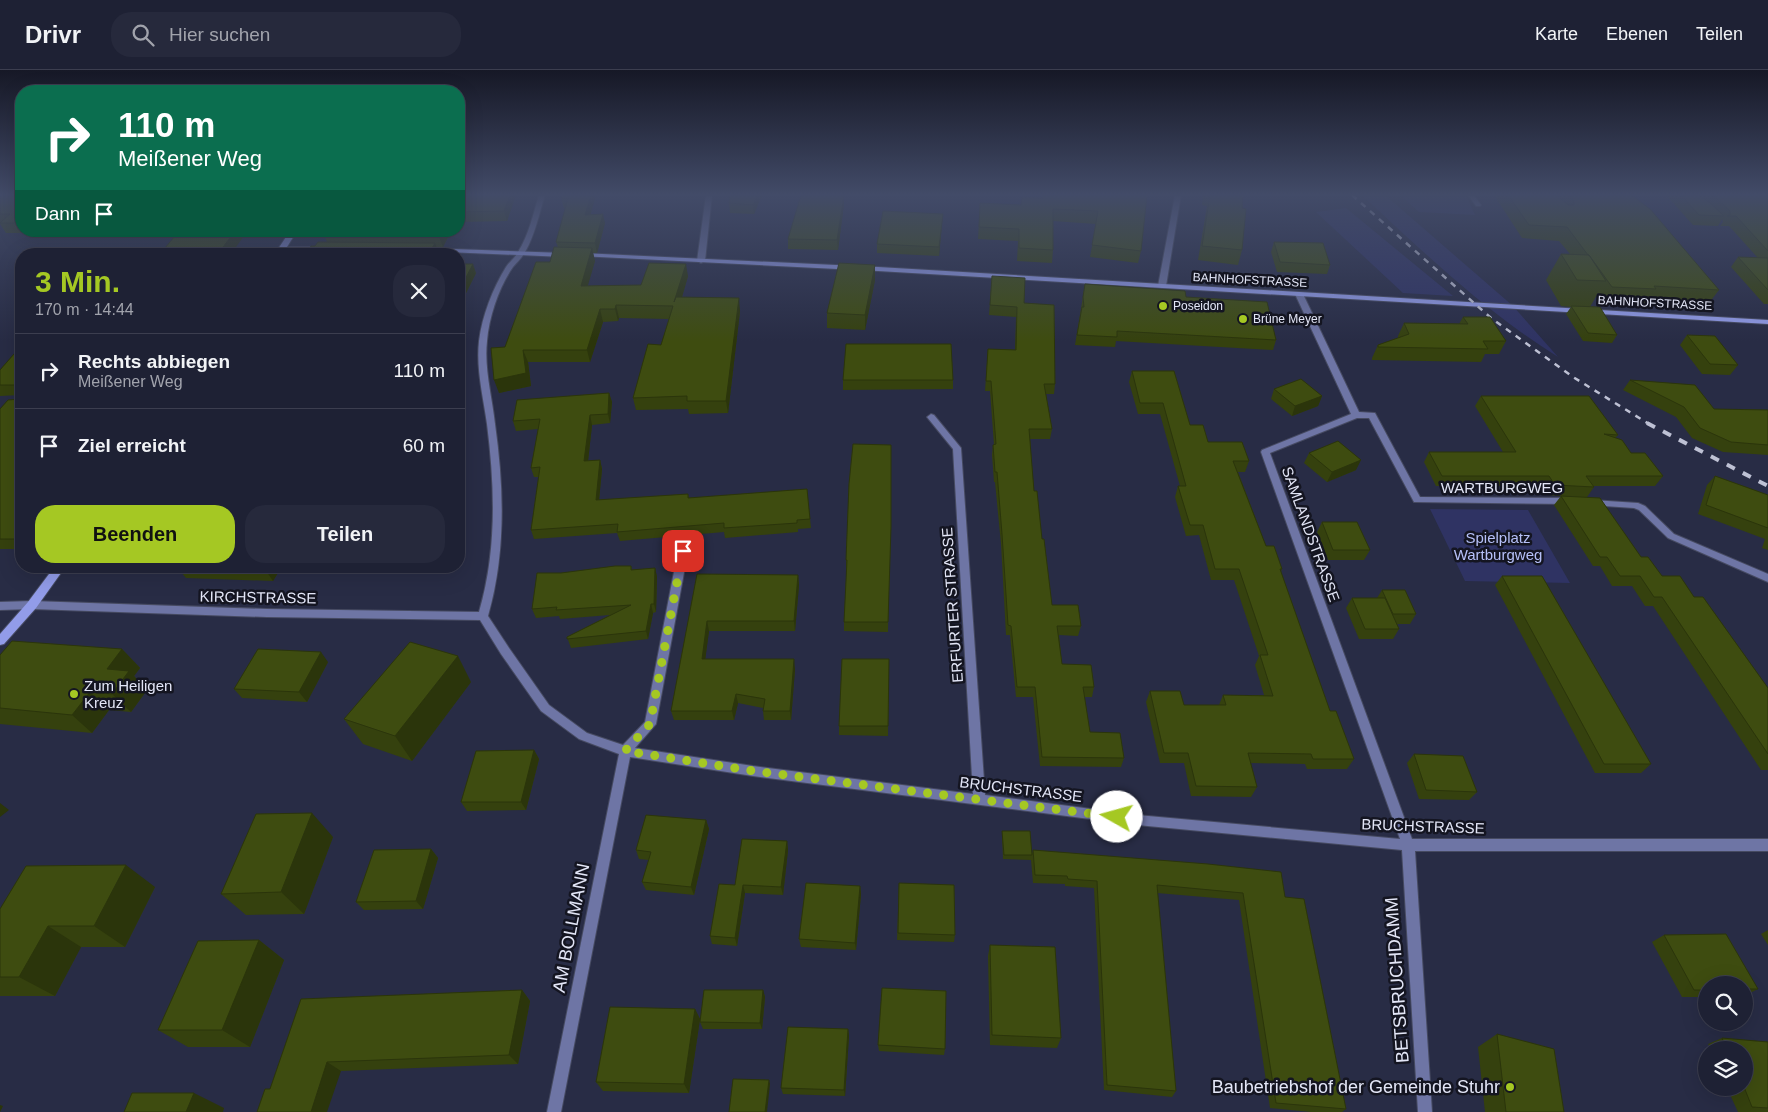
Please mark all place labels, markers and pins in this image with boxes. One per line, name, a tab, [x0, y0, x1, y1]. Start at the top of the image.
place label: Poseidon	[1173, 299, 1223, 313]
marker: Poseidon	[1157, 300, 1169, 312]
place label: Brüne Meyer	[1253, 312, 1322, 326]
marker: Brüne Meyer	[1237, 313, 1249, 325]
pin	[662, 530, 704, 572]
place label: Zum Heiligen Kreuz	[84, 677, 172, 711]
marker: Zum Heiligen Kreuz	[68, 688, 80, 700]
place label: Baubetriebshof der Gemeinde Stuhr	[1212, 1077, 1500, 1097]
marker: Baubetriebshof der Gemeinde Stuhr	[1504, 1081, 1516, 1093]

